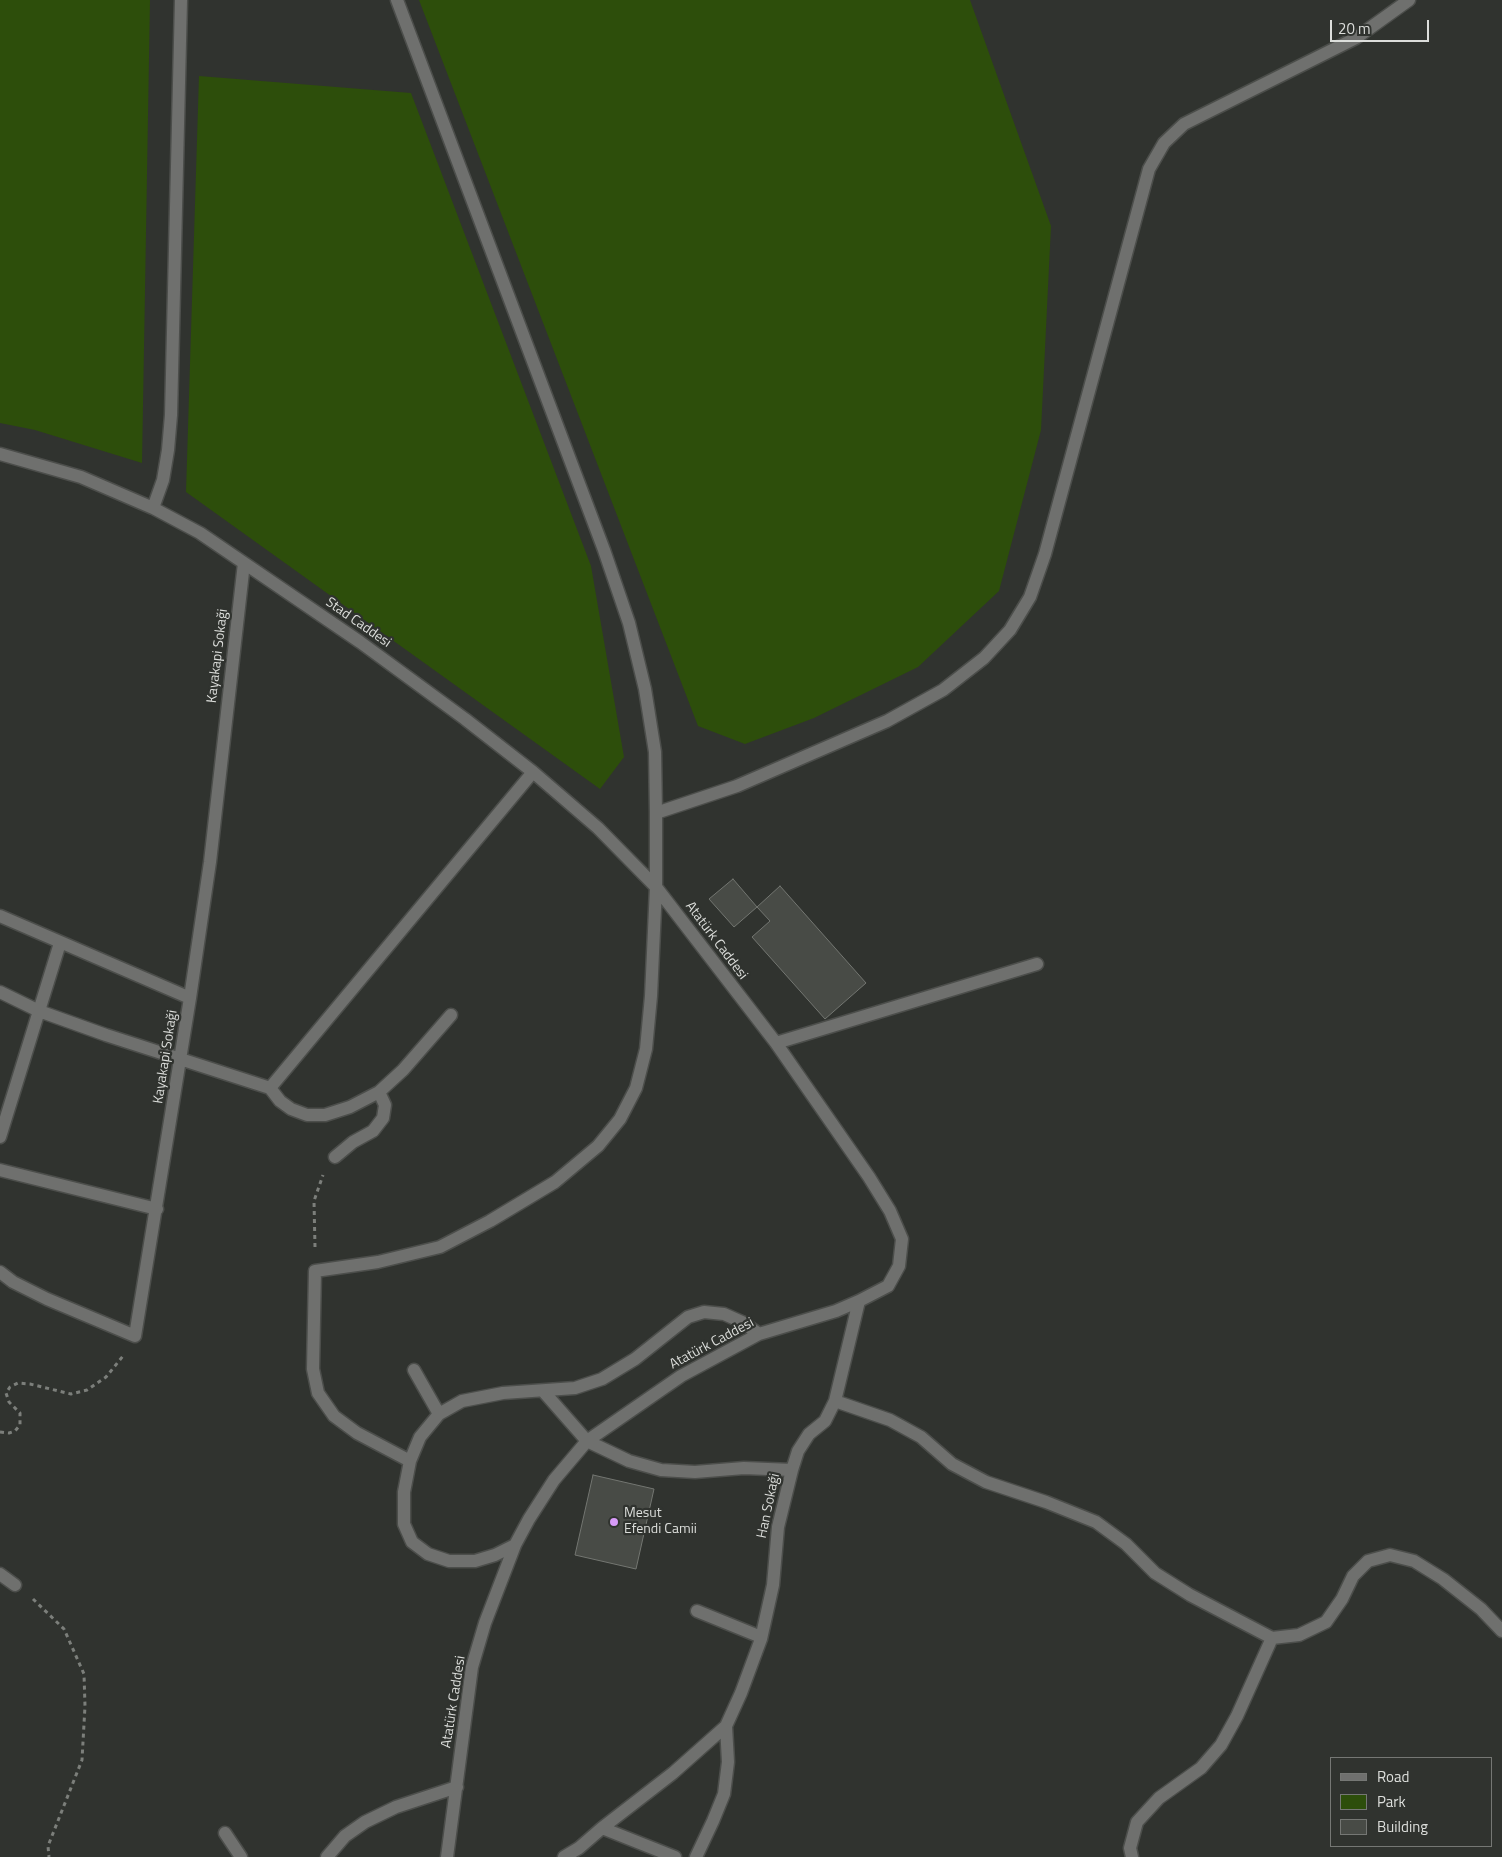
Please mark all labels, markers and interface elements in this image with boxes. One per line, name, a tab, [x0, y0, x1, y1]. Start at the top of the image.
scale bar	[1332, 10, 1431, 42]
text: 20 m	[1338, 17, 1371, 40]
street label: Stad Caddesi	[322, 594, 394, 652]
street label: Kayakapi Sokaği	[204, 608, 232, 704]
street label: Atatürk Caddesi	[681, 899, 751, 983]
street label: Kayakapi Sokaği	[150, 1009, 182, 1105]
street label: Atatürk Caddesi	[667, 1315, 757, 1373]
street label: Han Sokaği	[754, 1472, 784, 1540]
place label: Mesut Efendi Camii	[624, 1506, 697, 1538]
marker: Mesut Efendi Camii	[608, 1516, 620, 1528]
street label: Atatürk Caddesi	[438, 1655, 470, 1749]
legend	[1330, 1757, 1492, 1847]
text: Road	[1377, 1765, 1409, 1788]
text: Park	[1377, 1790, 1406, 1813]
text: Building	[1377, 1815, 1428, 1838]

